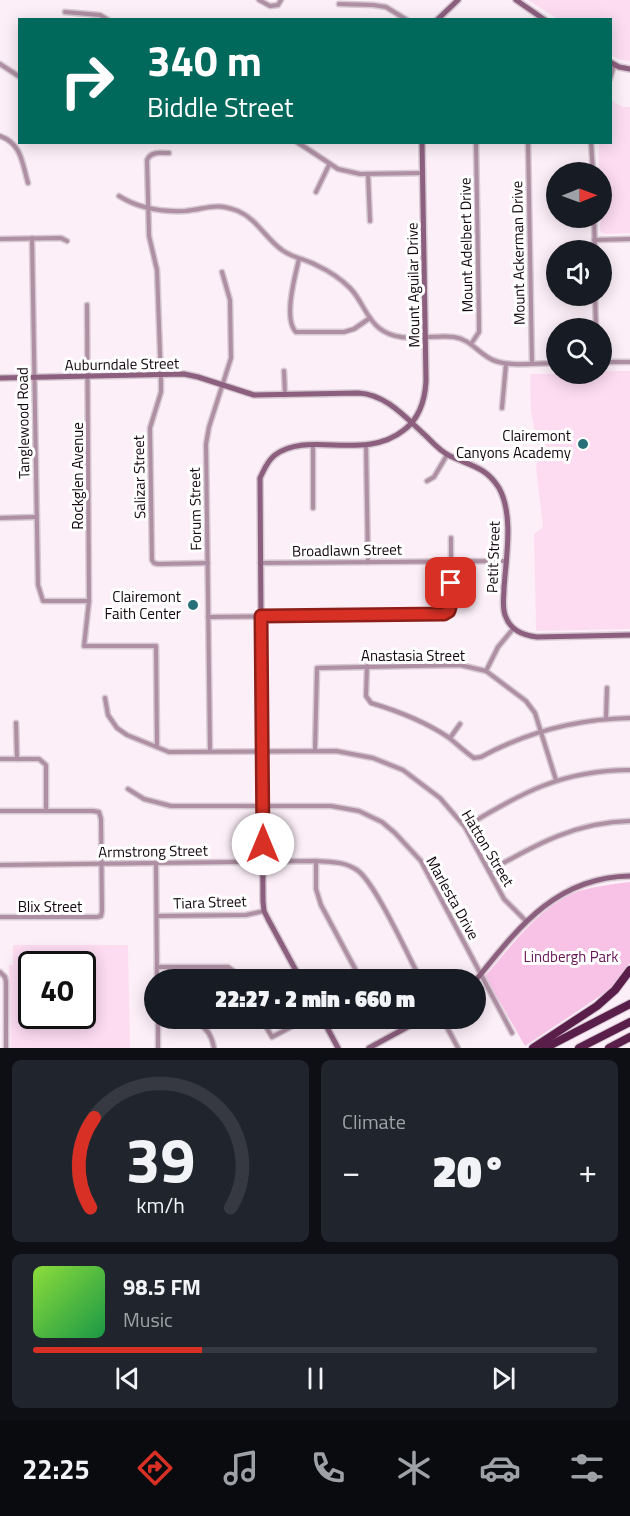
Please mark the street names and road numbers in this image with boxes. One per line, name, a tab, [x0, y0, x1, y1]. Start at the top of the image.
street label: Mount Adelbert Drive	[453, 177, 479, 313]
street label: Mount Ackerman Drive	[505, 181, 531, 325]
street label: Mount Aguilar Drive	[400, 222, 426, 348]
street label: Auburndale Street	[65, 351, 180, 376]
street label: Tanglewood Road	[11, 367, 35, 479]
street label: Rockglen Avenue	[66, 422, 89, 530]
street label: Salizar Street	[127, 434, 151, 519]
street label: Forum Street	[183, 466, 207, 551]
street label: Petit Street	[480, 520, 506, 593]
street label: Broadlawn Street	[292, 538, 403, 562]
street label: Anastasia Street	[361, 644, 466, 667]
street label: Hatton Street	[456, 805, 520, 891]
street label: Armstrong Street	[98, 839, 209, 863]
street label: Marlesta Drive	[421, 852, 485, 944]
street label: Tiara Street	[173, 889, 248, 915]
street label: Blix Street	[18, 895, 83, 918]

